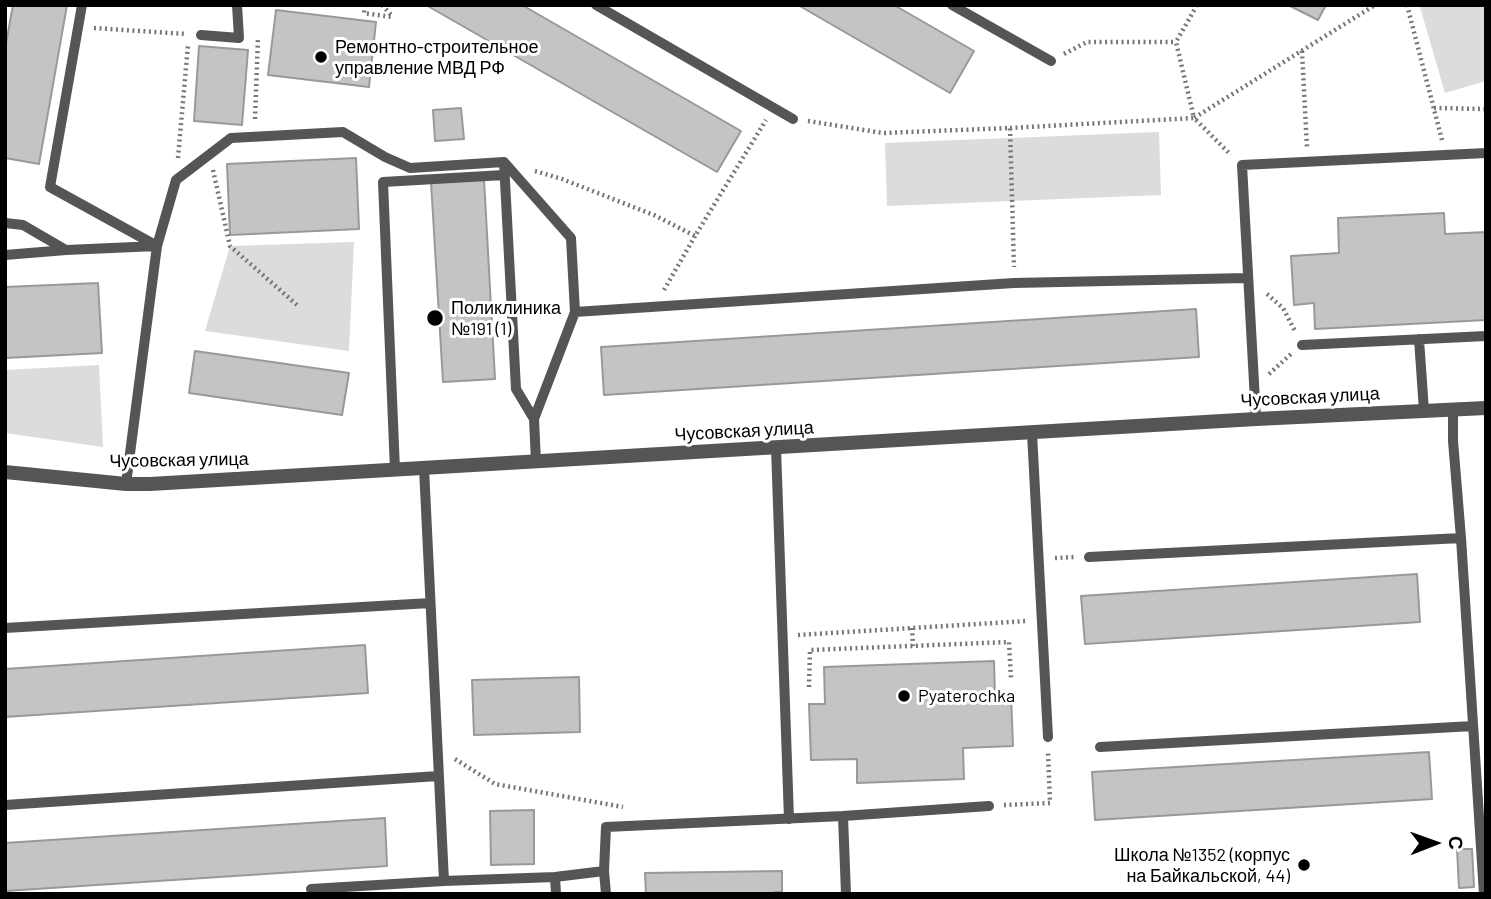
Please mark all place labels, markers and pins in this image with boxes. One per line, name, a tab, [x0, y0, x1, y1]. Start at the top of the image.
place label: Ремонтно-строительное управление МВД РФ	[335, 36, 538, 78]
marker: Ремонтно-строительное управление МВД РФ	[313, 49, 329, 65]
place label: Поликлиника №191 (1)	[451, 297, 561, 340]
marker: Поликлиника №191 (1)	[425, 308, 445, 328]
place label: Pyaterochka	[918, 685, 1015, 707]
marker: Pyaterochka	[896, 688, 912, 704]
place label: Школа №1352 (корпус на Байкальской, 44)	[1114, 844, 1290, 886]
marker: Школа №1352 (корпус на Байкальской, 44)	[1296, 857, 1312, 873]

